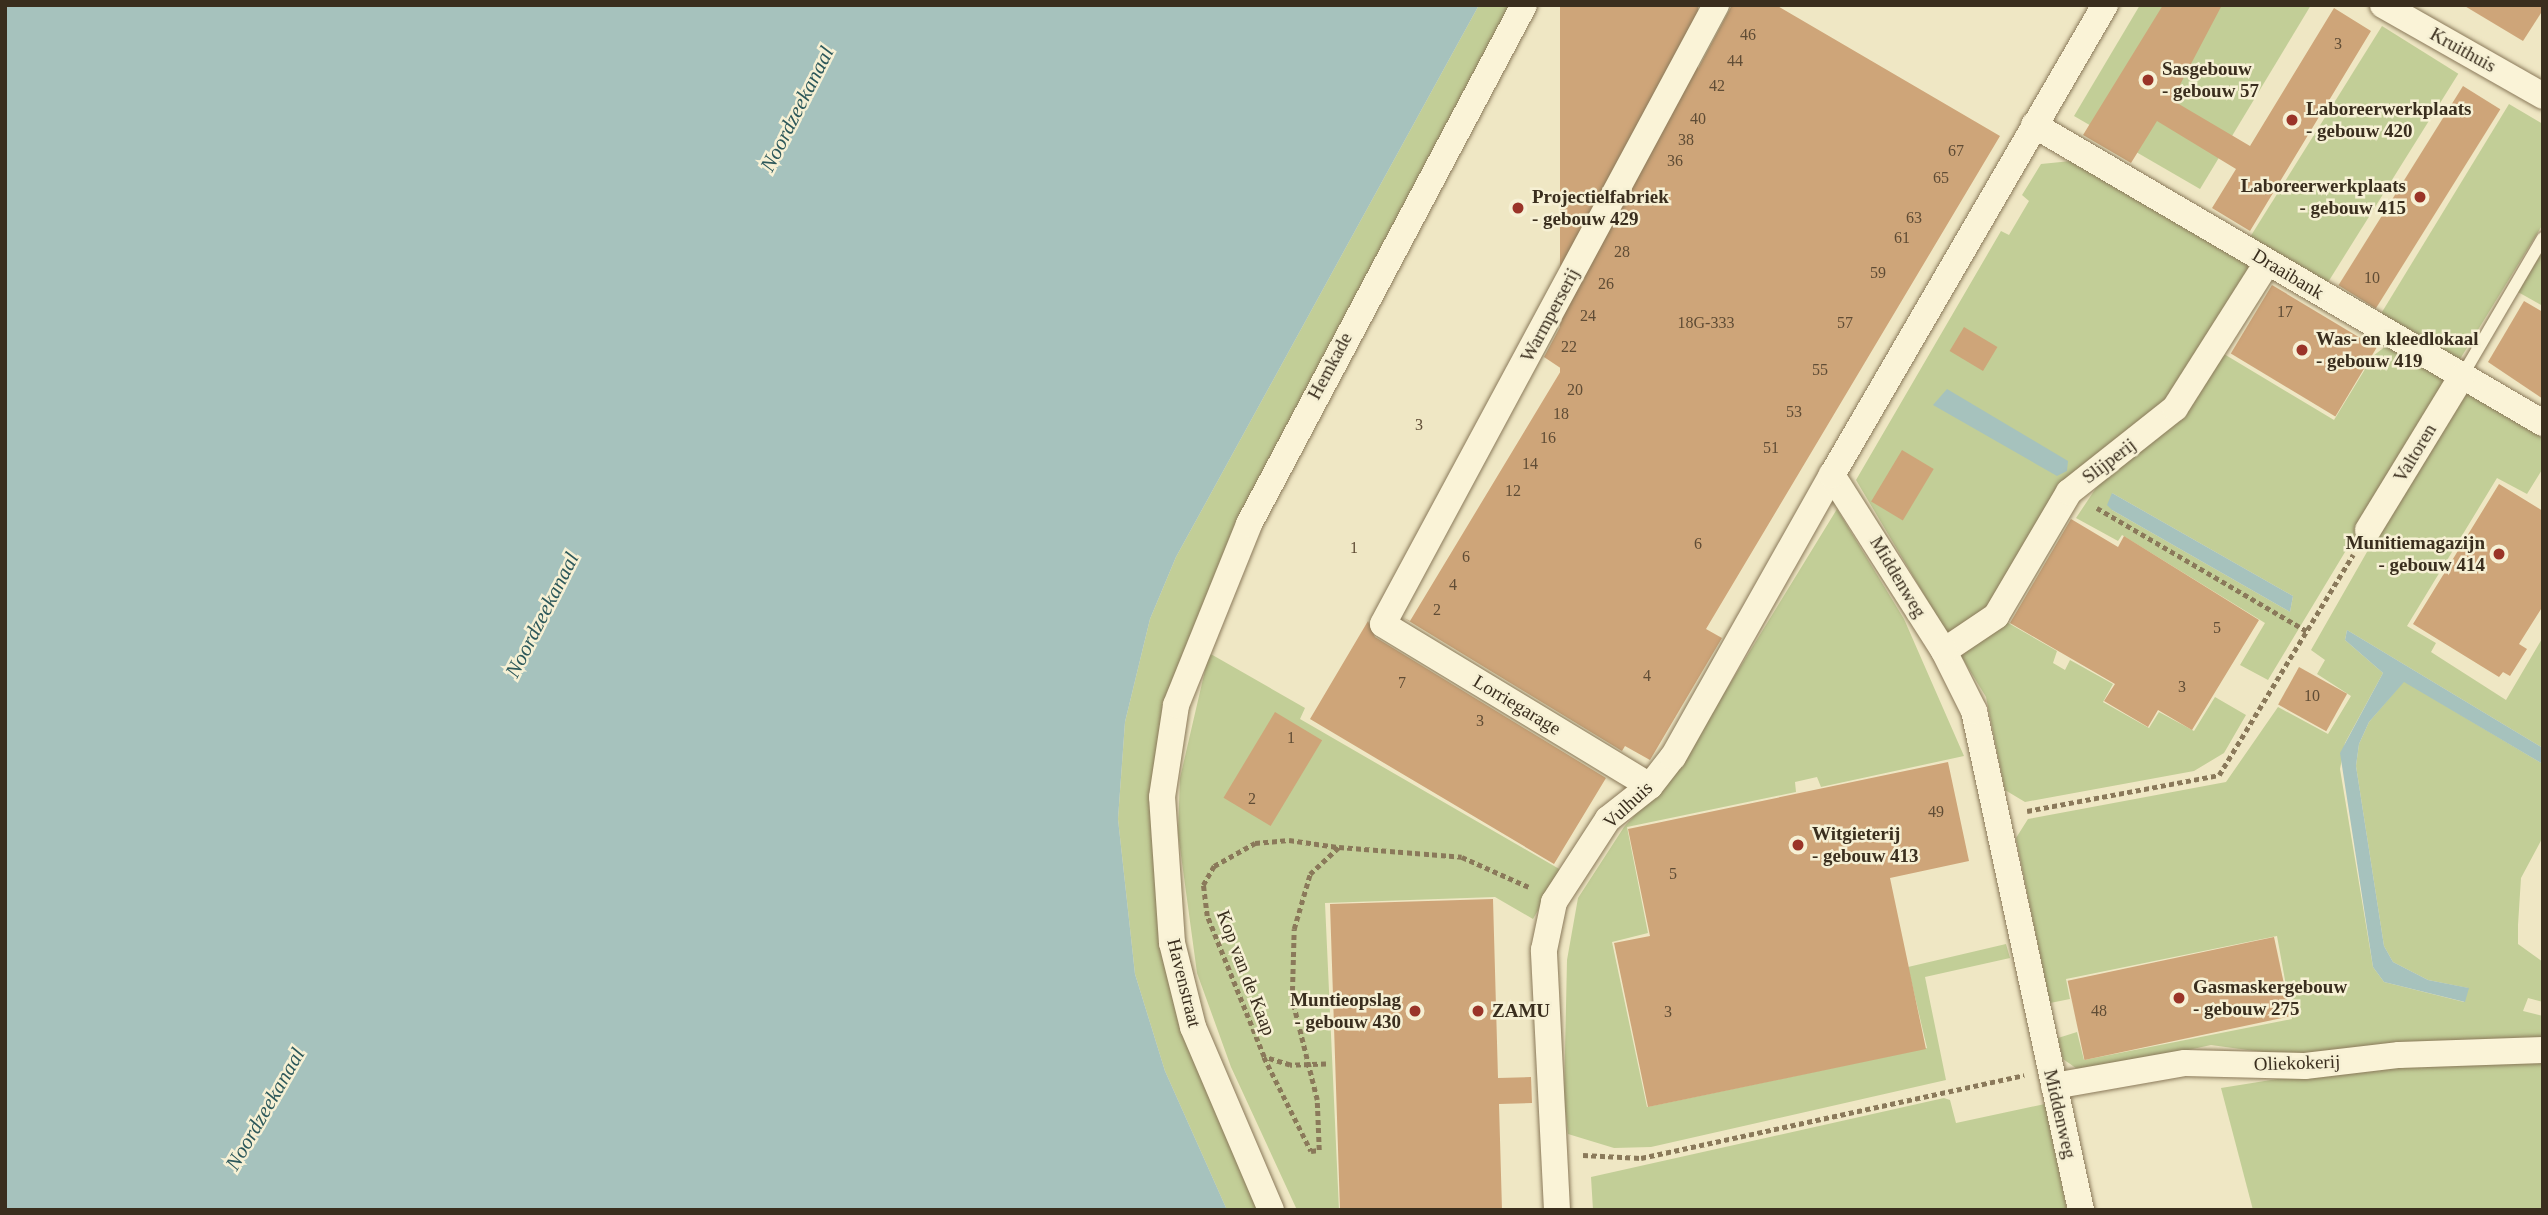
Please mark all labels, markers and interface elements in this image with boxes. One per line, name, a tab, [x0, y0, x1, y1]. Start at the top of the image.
street label: Kruithuis	[2426, 23, 2500, 77]
house number: 46	[1740, 25, 1756, 45]
house number: 3	[2334, 34, 2342, 54]
water label: Noordzeekanaal	[755, 42, 839, 176]
house number: 44	[1727, 51, 1743, 71]
place label: Sasgebouw - gebouw 57	[2162, 58, 2259, 102]
marker: Sasgebouw - gebouw 57	[2140, 72, 2156, 88]
house number: 42	[1709, 76, 1725, 96]
place label: Laboreerwerkplaats - gebouw 420	[2306, 98, 2471, 142]
house number: 40	[1690, 109, 1706, 129]
marker: Laboreerwerkplaats - gebouw 420	[2284, 112, 2300, 128]
house number: 38	[1678, 130, 1694, 150]
house number: 67	[1948, 141, 1964, 161]
house number: 36	[1667, 151, 1683, 171]
house number: 65	[1933, 168, 1949, 188]
place label: Laboreerwerkplaats - gebouw 415	[2241, 175, 2406, 219]
place label: Projectielfabriek - gebouw 429	[1532, 186, 1669, 230]
marker: Laboreerwerkplaats - gebouw 415	[2412, 189, 2428, 205]
marker: Projectielfabriek - gebouw 429	[1510, 200, 1526, 216]
house number: 63	[1906, 208, 1922, 228]
house number: 61	[1894, 228, 1910, 248]
house number: 28	[1614, 242, 1630, 262]
street label: Draaibank	[2248, 244, 2328, 304]
house number: 59	[1870, 263, 1886, 283]
street label: Warmperserij	[1516, 264, 1584, 366]
house number: 10	[2364, 268, 2380, 288]
house number: 26	[1598, 274, 1614, 294]
house number: 17	[2277, 302, 2293, 322]
house number: 24	[1580, 306, 1596, 326]
house number: 18G-333	[1678, 313, 1734, 333]
house number: 57	[1837, 313, 1853, 333]
place label: Was- en kleedlokaal - gebouw 419	[2316, 328, 2479, 372]
street label: Hemkade	[1303, 329, 1357, 403]
house number: 22	[1561, 337, 1577, 357]
marker: Was- en kleedlokaal - gebouw 419	[2294, 342, 2310, 358]
house number: 55	[1812, 360, 1828, 380]
house number: 20	[1567, 380, 1583, 400]
house number: 53	[1786, 402, 1802, 422]
house number: 18	[1553, 404, 1569, 424]
house number: 3	[1415, 415, 1423, 435]
street label: Valtoren	[2389, 420, 2441, 486]
house number: 16	[1540, 428, 1556, 448]
street label: Slijperij	[2078, 433, 2140, 489]
house number: 51	[1763, 438, 1779, 458]
house number: 14	[1522, 454, 1538, 474]
house number: 12	[1505, 481, 1521, 501]
street label: Middenweg	[1865, 532, 1931, 622]
place label: Munitiemagazijn - gebouw 414	[2346, 532, 2485, 576]
house number: 6	[1694, 534, 1702, 554]
house number: 1	[1350, 538, 1358, 558]
marker: Munitiemagazijn - gebouw 414	[2491, 546, 2507, 562]
house number: 6	[1462, 547, 1470, 567]
water label: Noordzeekanaal	[500, 548, 584, 682]
house number: 4	[1449, 575, 1457, 595]
house number: 2	[1433, 600, 1441, 620]
house number: 5	[2213, 618, 2221, 638]
house number: 4	[1643, 666, 1651, 686]
street label: Lorriegarage	[1469, 670, 1565, 740]
house number: 7	[1398, 673, 1406, 693]
house number: 3	[2178, 677, 2186, 697]
house number: 10	[2304, 686, 2320, 706]
house number: 3	[1476, 711, 1484, 731]
house number: 1	[1287, 728, 1295, 748]
street label: Vulhuis	[1599, 777, 1657, 833]
house number: 2	[1248, 789, 1256, 809]
house number: 49	[1928, 802, 1944, 822]
place label: Witgieterij - gebouw 413	[1812, 823, 1919, 867]
marker: Witgieterij - gebouw 413	[1790, 837, 1806, 853]
house number: 5	[1669, 864, 1677, 884]
street label: Kop van de Kaap	[1212, 907, 1280, 1039]
street label: Havenstraat	[1162, 936, 1206, 1030]
place label: Gasmaskergebouw - gebouw 275	[2193, 976, 2347, 1020]
place label: Muntieopslag - gebouw 430	[1290, 989, 1401, 1033]
marker: Gasmaskergebouw - gebouw 275	[2171, 990, 2187, 1006]
place label: ZAMU	[1492, 1000, 1550, 1022]
house number: 48	[2091, 1001, 2107, 1021]
house number: 3	[1664, 1002, 1672, 1022]
marker: Muntieopslag - gebouw 430	[1407, 1003, 1423, 1019]
marker: ZAMU	[1470, 1003, 1486, 1019]
water label: Noordzeekanaal	[220, 1043, 310, 1175]
street label: Oliekokerij	[2253, 1050, 2341, 1076]
street label: Middenweg	[2039, 1067, 2081, 1161]

